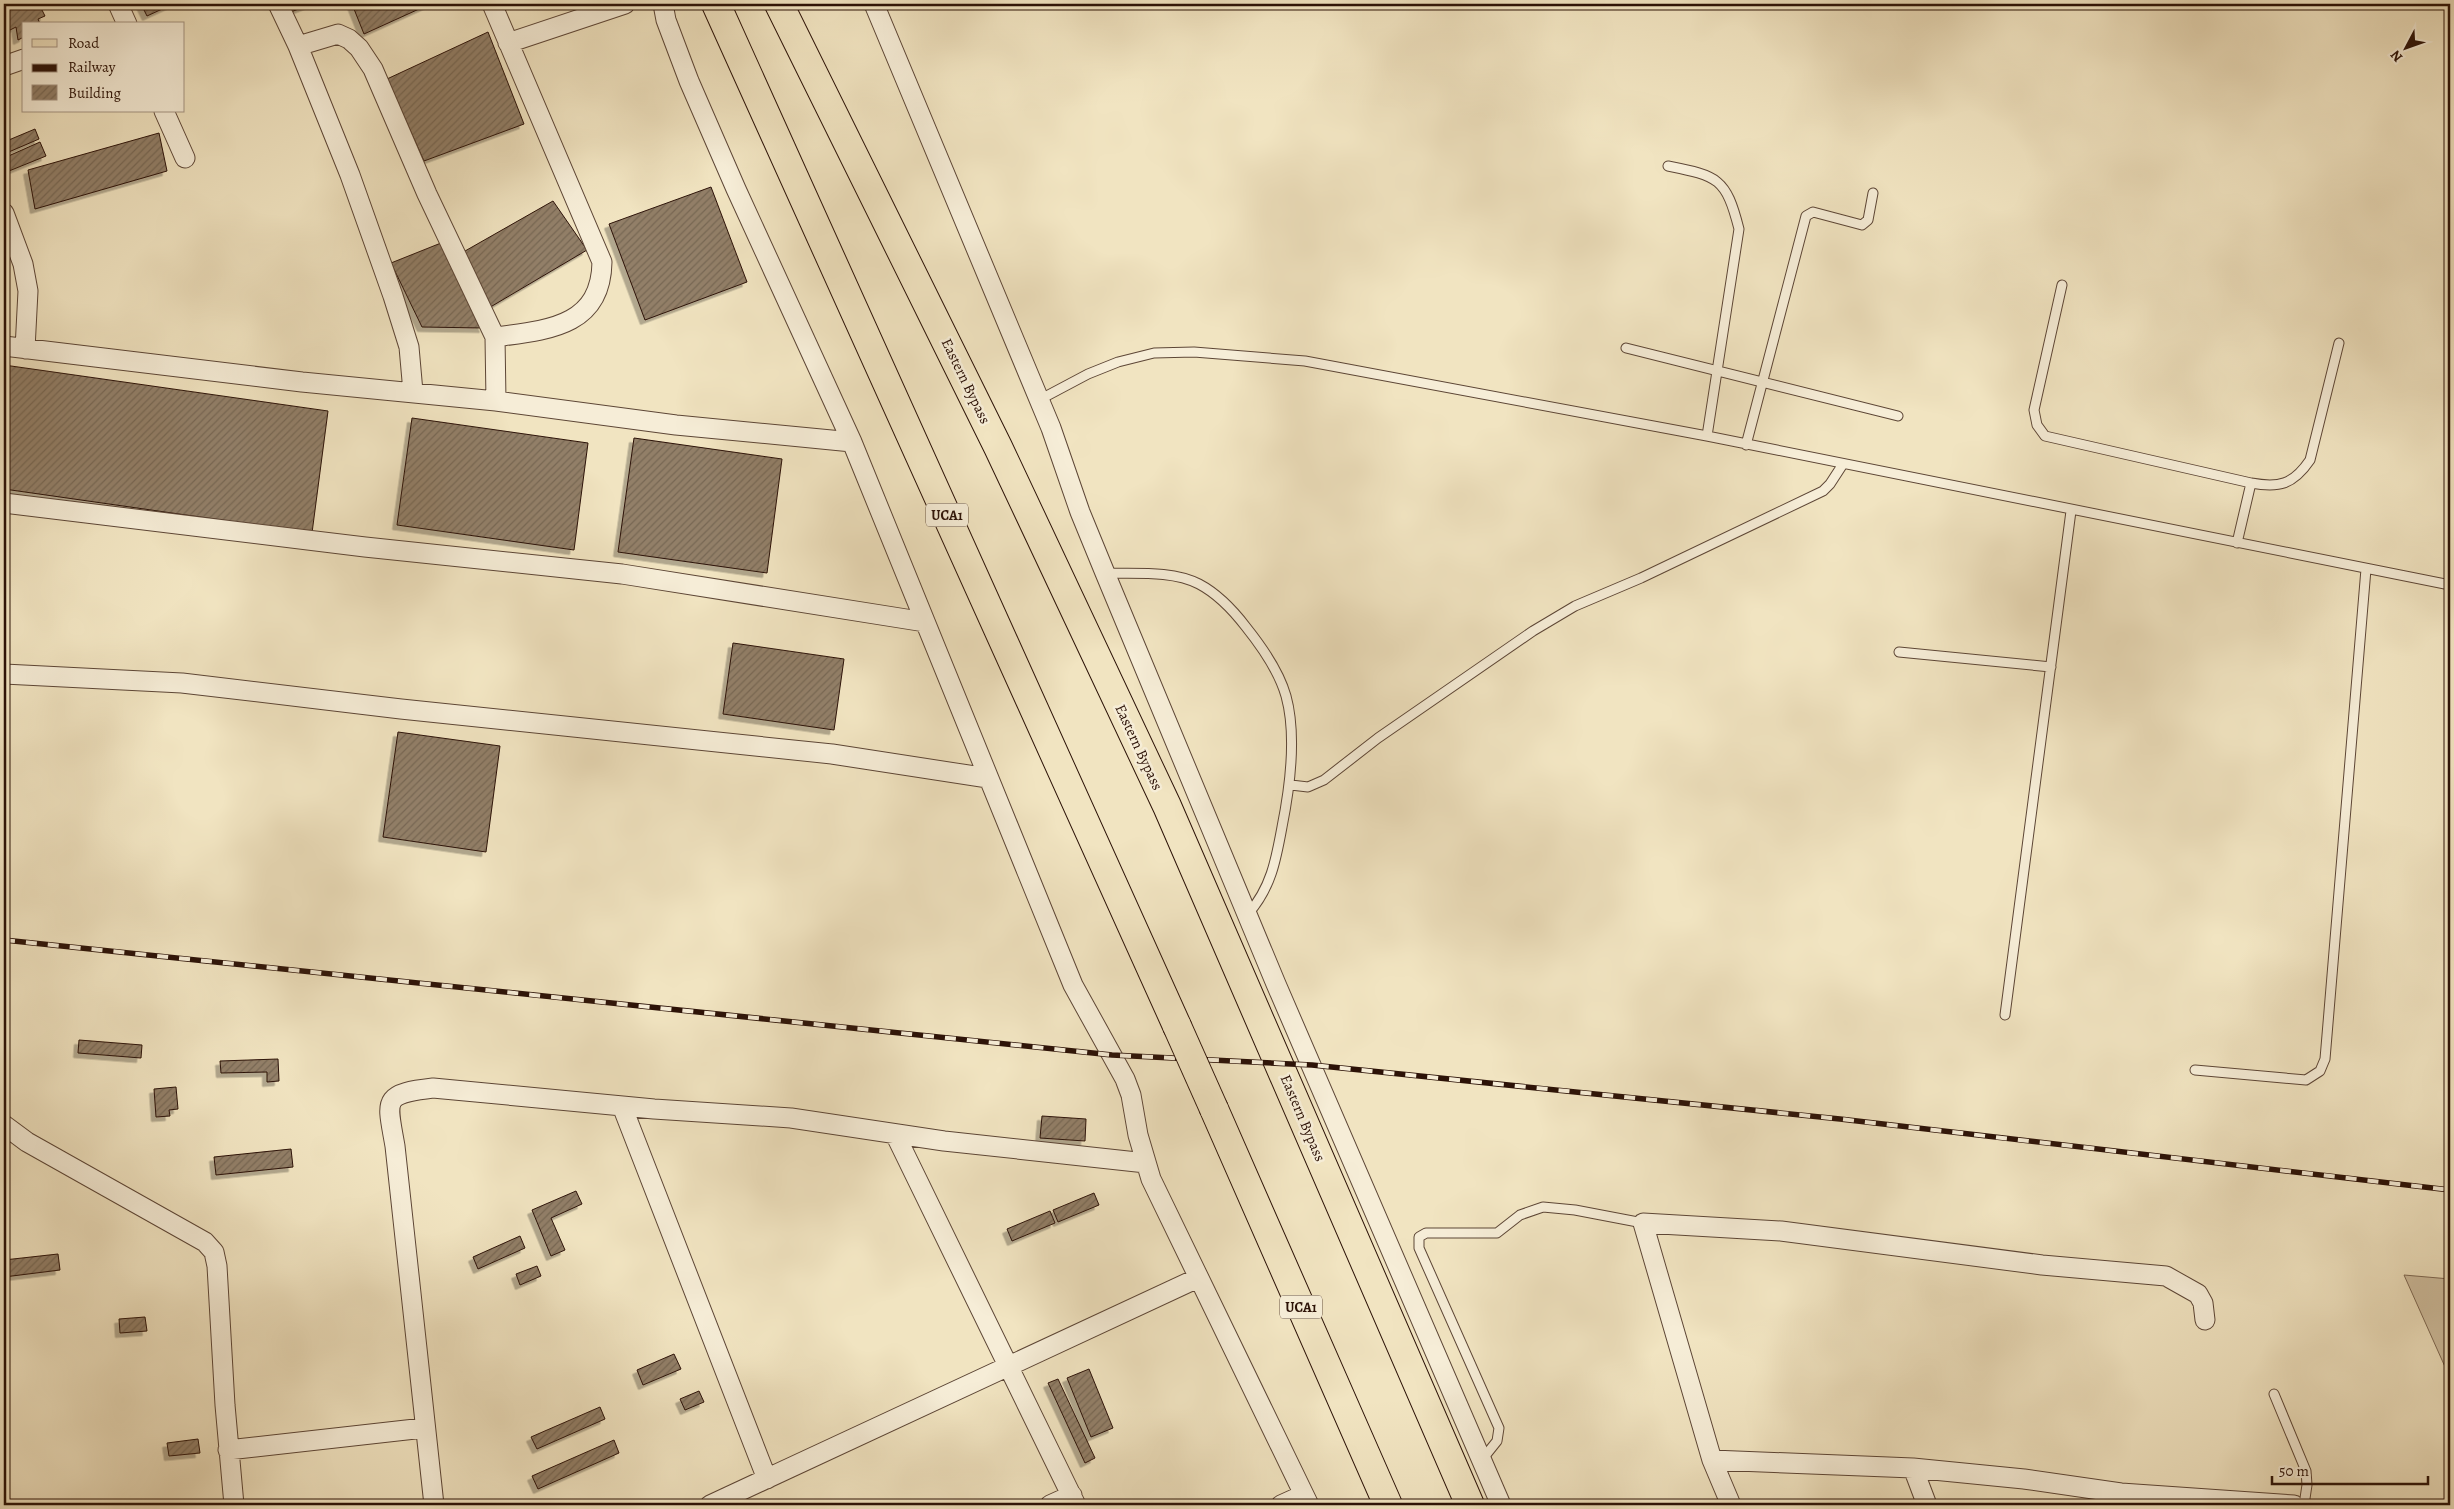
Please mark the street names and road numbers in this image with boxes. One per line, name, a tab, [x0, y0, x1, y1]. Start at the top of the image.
street label: Eastern Bypass	[937, 335, 995, 427]
road number: UCA1	[926, 504, 968, 526]
street label: Eastern Bypass	[1110, 701, 1168, 793]
street label: Eastern Bypass	[1276, 1071, 1330, 1165]
road number: UCA1	[1280, 1295, 1322, 1318]

